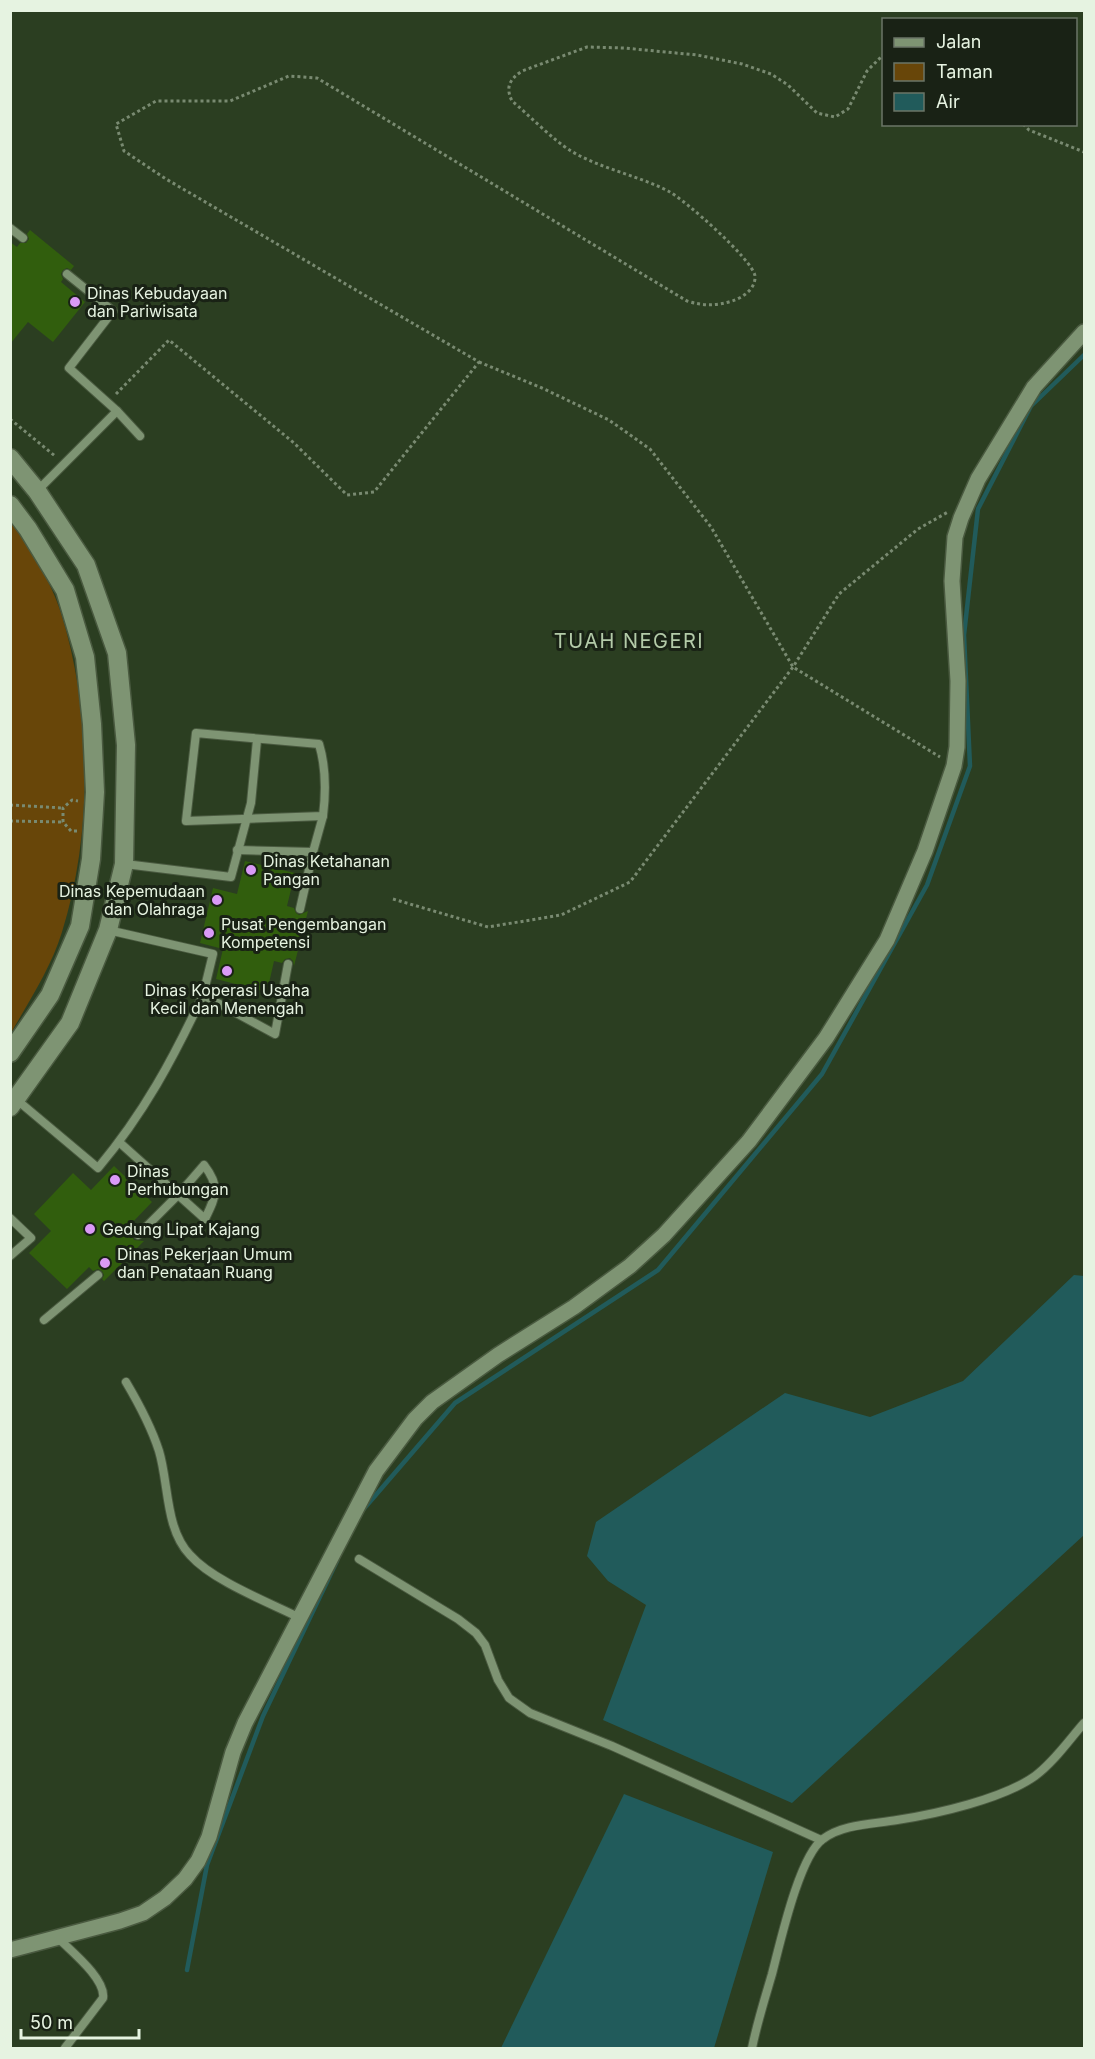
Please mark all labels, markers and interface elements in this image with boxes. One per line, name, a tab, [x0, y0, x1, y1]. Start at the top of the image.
legend	[882, 18, 1077, 126]
text: Jalan	[936, 31, 981, 52]
text: Taman	[936, 61, 993, 82]
text: Air	[936, 91, 960, 112]
place label: Dinas Kebudayaan dan Pariwisata	[87, 283, 227, 321]
marker: Dinas Kebudayaan dan Pariwisata	[68, 295, 82, 309]
district label: TUAH NEGERI	[554, 629, 704, 653]
place label: Dinas Ketahanan Pangan	[263, 851, 390, 889]
marker: Dinas Ketahanan Pangan	[244, 863, 258, 877]
place label: Dinas Kepemudaan dan Olahraga	[59, 881, 205, 919]
marker: Dinas Kepemudaan dan Olahraga	[210, 893, 224, 907]
place label: Pusat Pengembangan Kompetensi	[221, 914, 387, 952]
marker: Pusat Pengembangan Kompetensi	[202, 926, 216, 940]
marker: Dinas Koperasi Usaha Kecil dan Menengah	[220, 964, 234, 978]
place label: Dinas Koperasi Usaha Kecil dan Menengah	[144, 980, 310, 1018]
place label: Dinas Perhubungan	[127, 1161, 229, 1199]
marker: Dinas Perhubungan	[108, 1173, 122, 1187]
place label: Gedung Lipat Kajang	[102, 1219, 260, 1239]
marker: Gedung Lipat Kajang	[83, 1222, 97, 1236]
place label: Dinas Pekerjaan Umum dan Penataan Ruang	[117, 1244, 292, 1282]
marker: Dinas Pekerjaan Umum dan Penataan Ruang	[98, 1256, 112, 1270]
scale bar	[21, 2002, 140, 2040]
text: 50 m	[30, 2012, 73, 2033]

